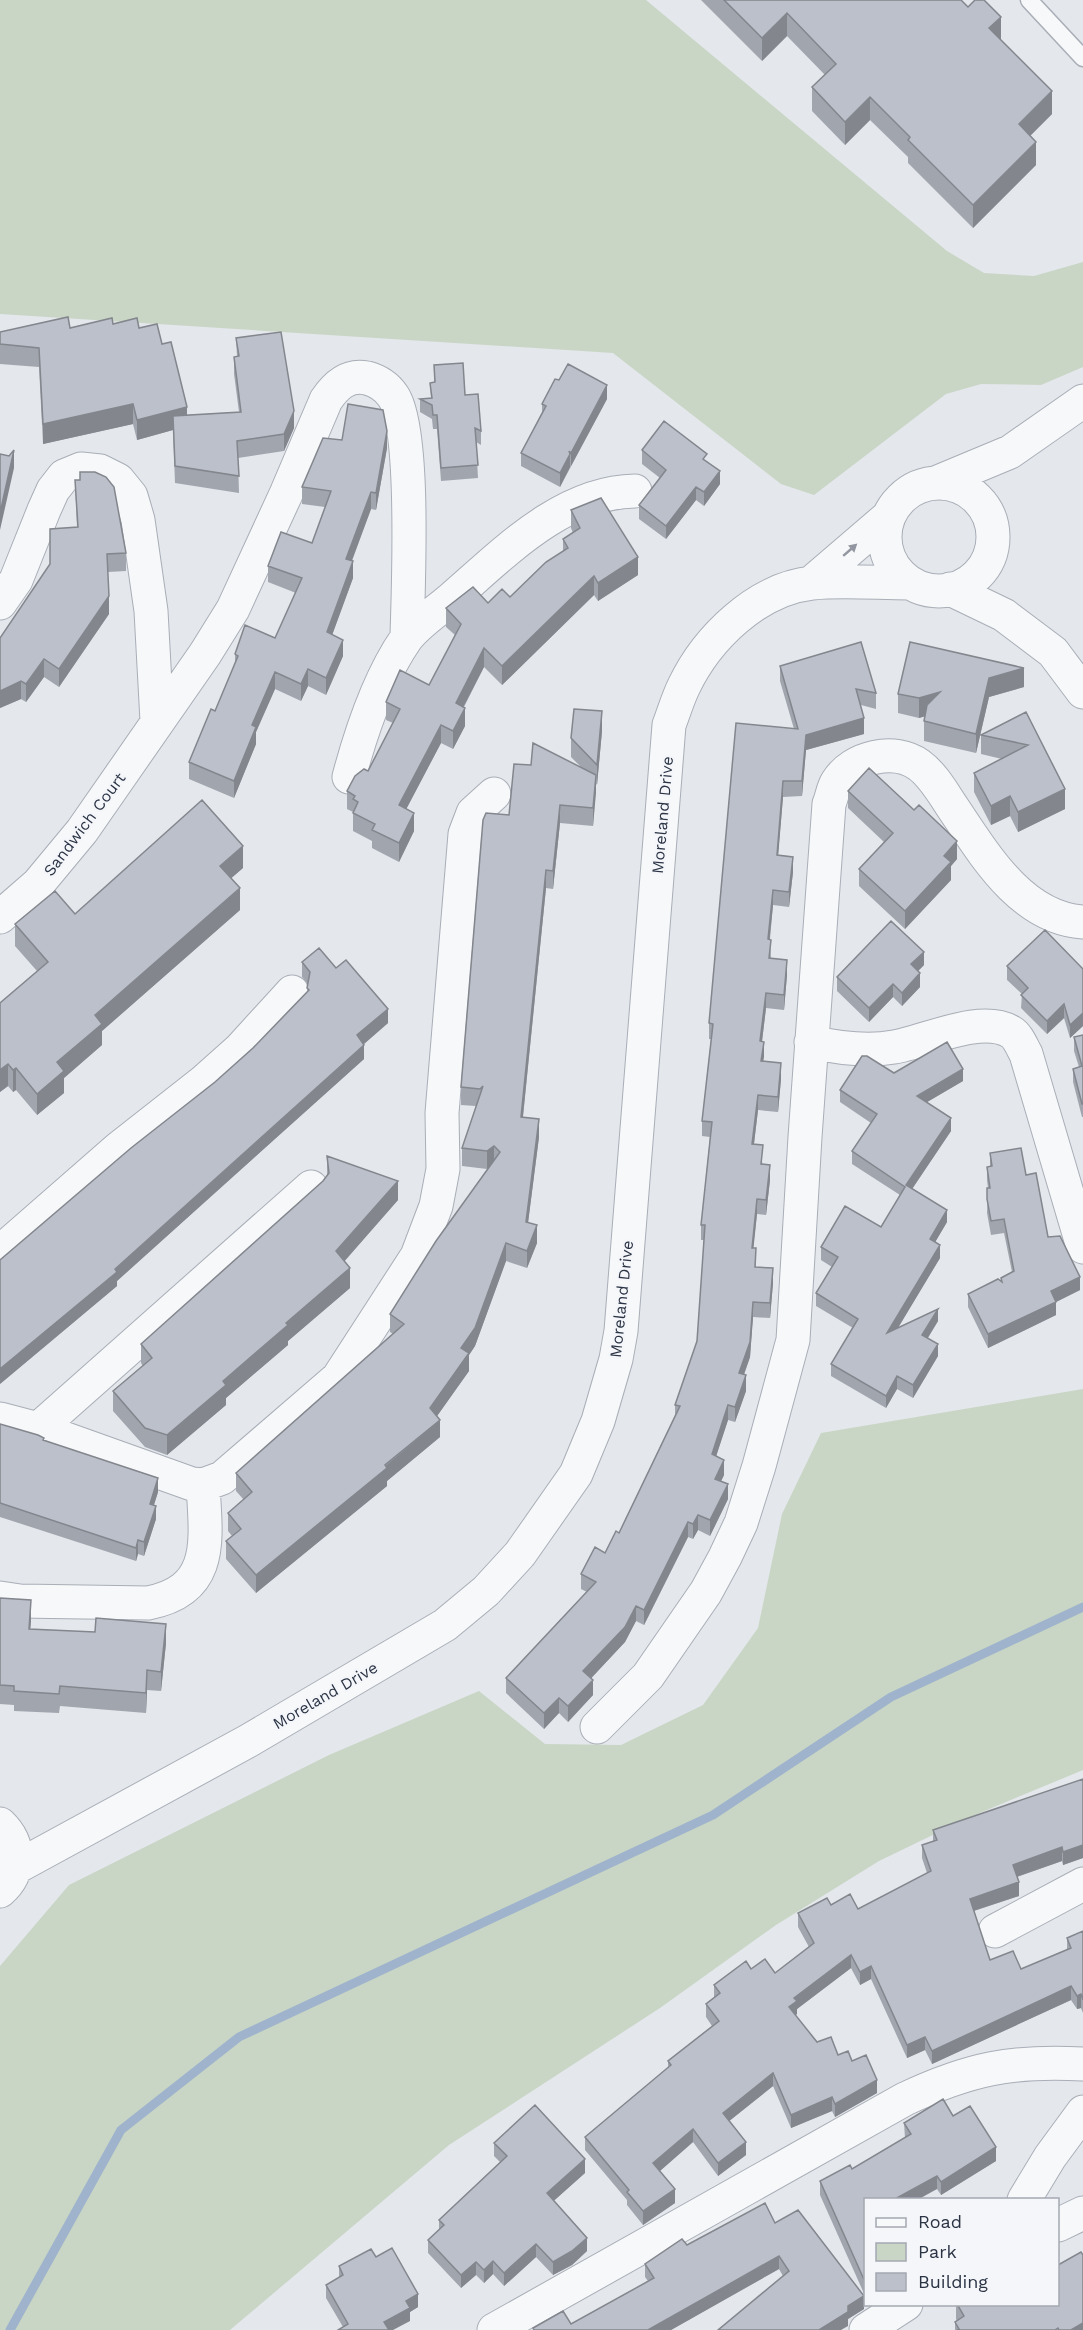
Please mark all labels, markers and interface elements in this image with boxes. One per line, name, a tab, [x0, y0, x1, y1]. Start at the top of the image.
one-way arrow	[842, 544, 858, 557]
street label: Moreland Drive	[648, 756, 677, 875]
street label: Sandwich Court	[39, 769, 130, 880]
street label: Moreland Drive	[606, 1239, 637, 1359]
street label: Moreland Drive	[269, 1658, 381, 1733]
legend	[864, 2198, 1059, 2306]
text: Road	[918, 2211, 962, 2232]
text: Park	[918, 2241, 957, 2262]
text: Building	[918, 2271, 988, 2292]

